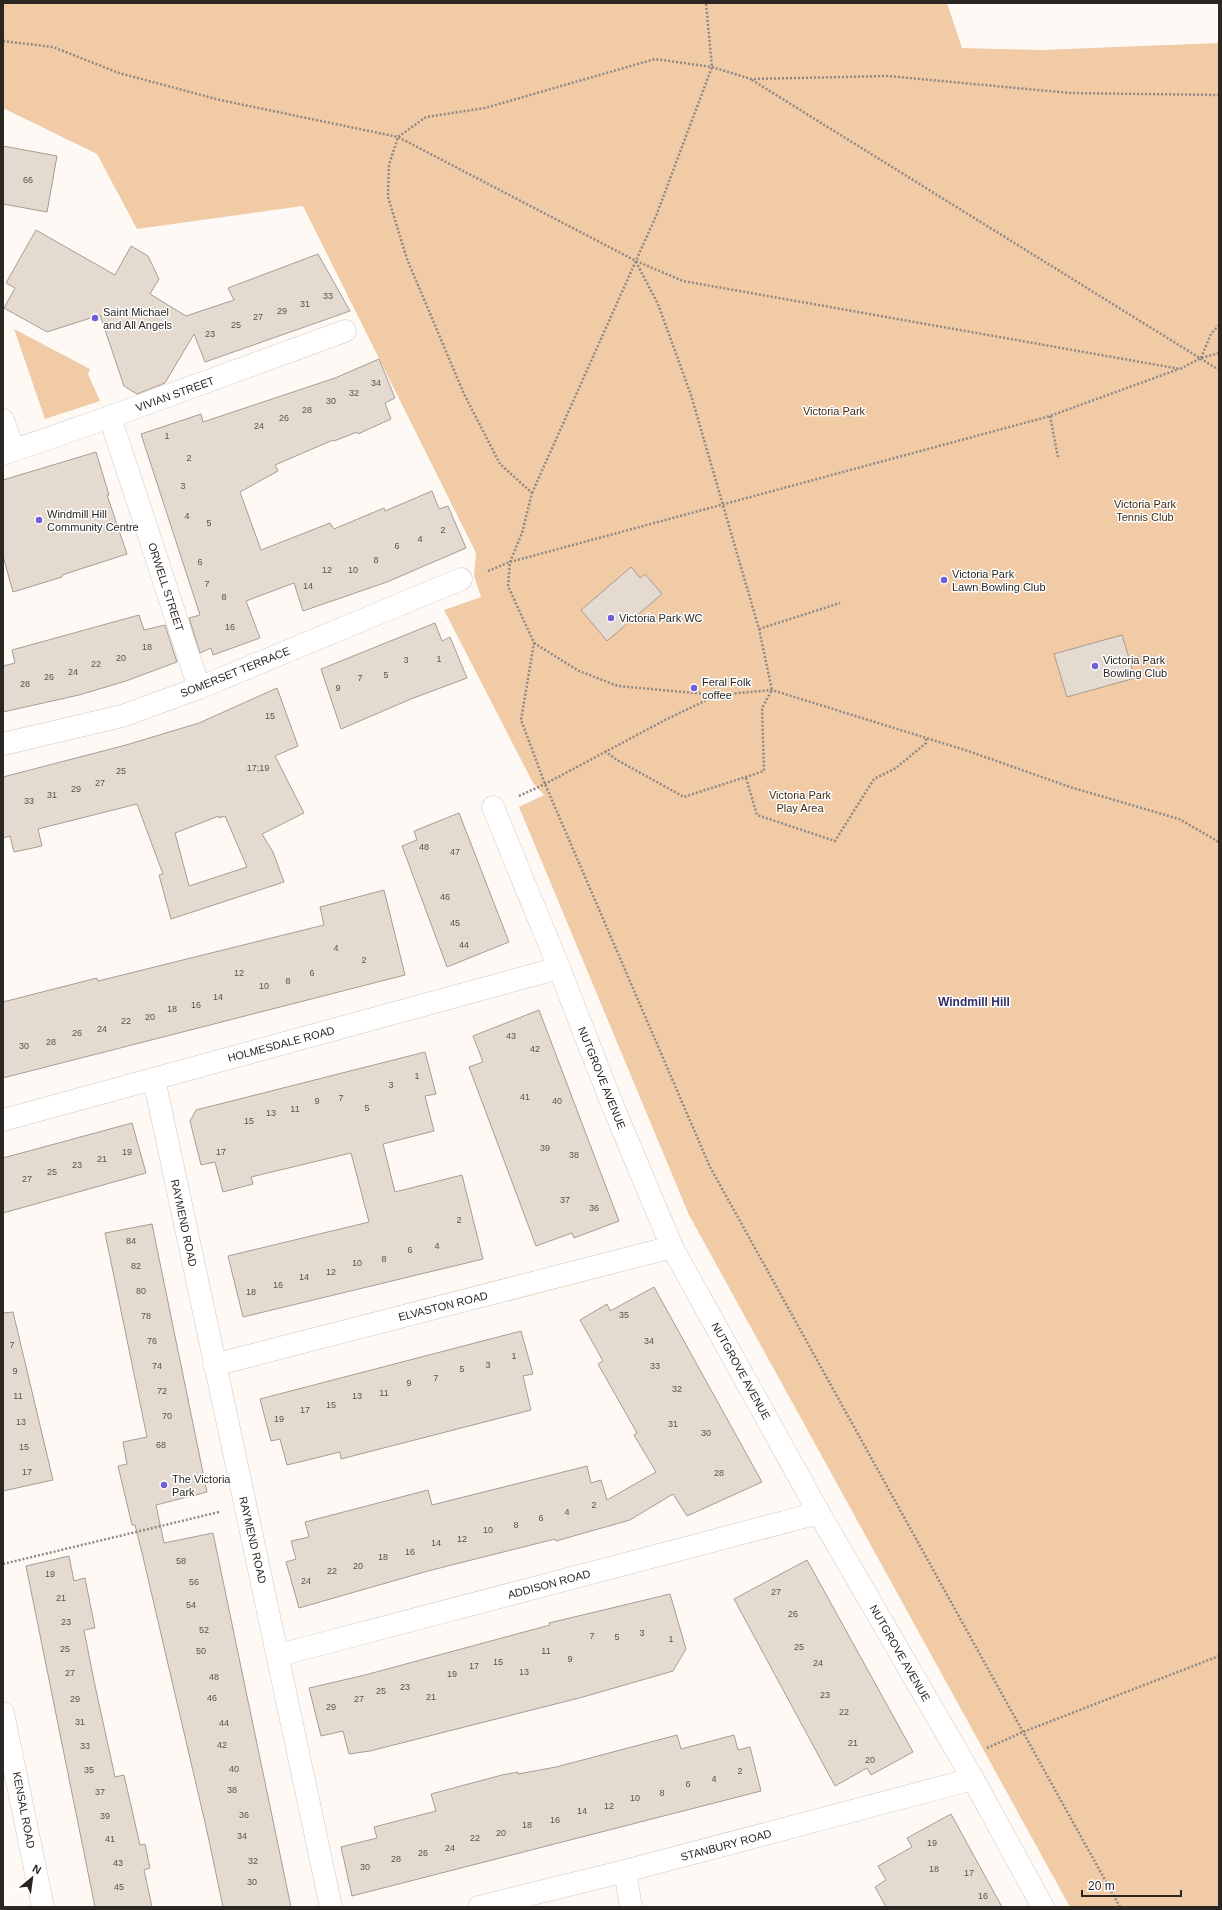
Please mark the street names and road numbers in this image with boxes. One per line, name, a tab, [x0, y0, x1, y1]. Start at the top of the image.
street label: VIVIAN STREET	[134, 374, 216, 414]
street label: ORWELL STREET	[146, 541, 186, 633]
street label: SOMERSET TERRACE	[179, 645, 291, 699]
street label: HOLMESDALE ROAD	[226, 1024, 336, 1064]
street label: NUTGROVE AVENUE	[576, 1025, 628, 1131]
street label: RAYMEND ROAD	[169, 1178, 199, 1268]
street label: ELVASTON ROAD	[397, 1289, 489, 1323]
street label: NUTGROVE AVENUE	[709, 1320, 773, 1422]
street label: RAYMEND ROAD	[237, 1495, 269, 1585]
street label: ADDISON ROAD	[506, 1567, 592, 1601]
street label: NUTGROVE AVENUE	[867, 1603, 933, 1703]
street label: KENSAL ROAD	[11, 1771, 37, 1849]
street label: STANBURY ROAD	[679, 1827, 773, 1863]

